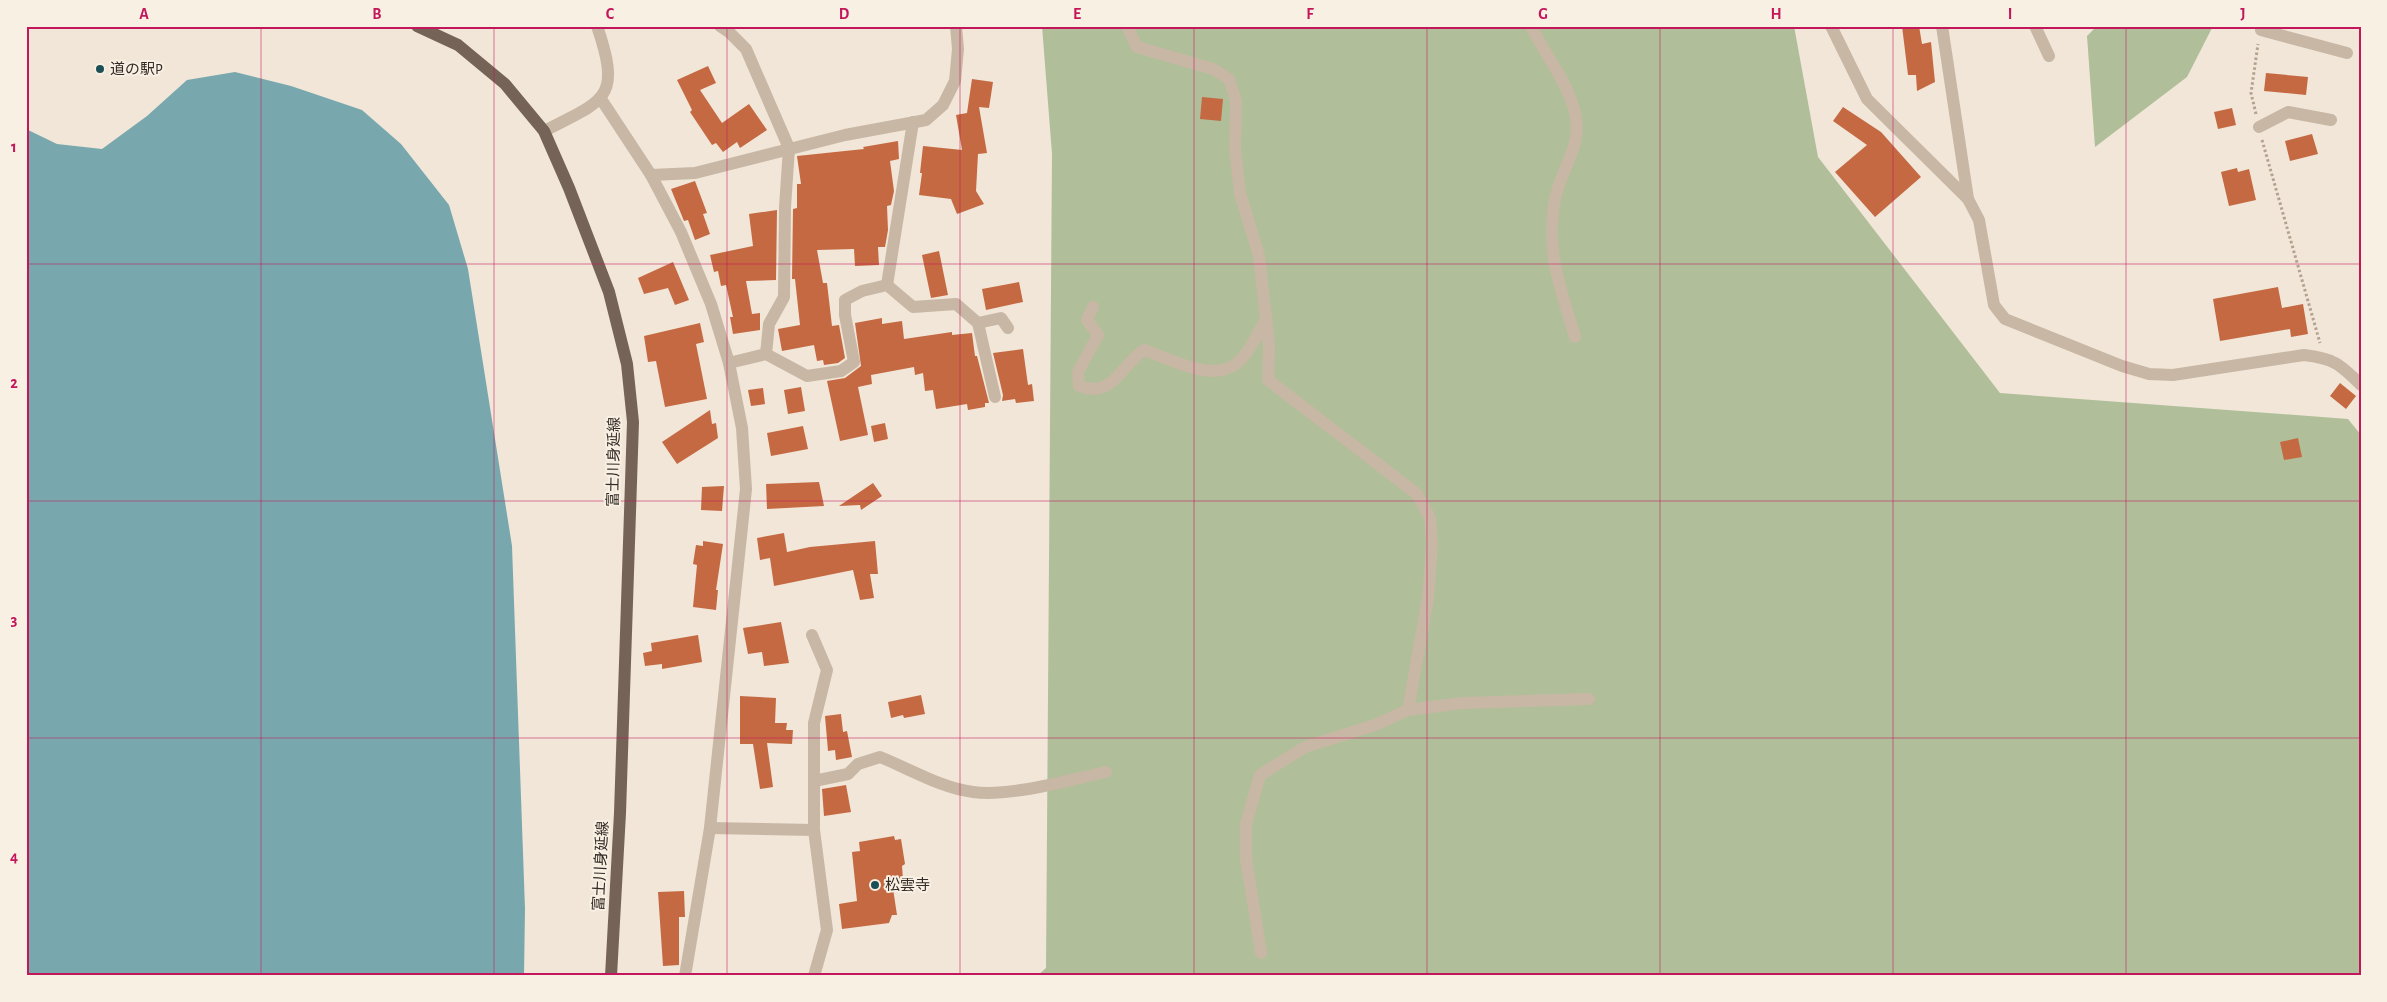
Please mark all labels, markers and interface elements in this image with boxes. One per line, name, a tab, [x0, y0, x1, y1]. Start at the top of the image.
text: A	[139, 6, 149, 22]
text: B	[372, 6, 382, 22]
text: C	[606, 6, 615, 22]
text: D	[839, 6, 850, 22]
text: E	[1073, 6, 1081, 22]
text: F	[1306, 6, 1314, 22]
text: G	[1538, 6, 1548, 22]
text: H	[1770, 6, 1782, 22]
text: I	[2008, 6, 2012, 22]
text: J	[2240, 6, 2246, 22]
place label: 道の駅P	[110, 61, 163, 77]
marker: 道の駅P	[94, 63, 106, 75]
text: 1	[11, 139, 17, 155]
text: 2	[10, 375, 18, 391]
street label: 富士川身延線	[605, 417, 622, 507]
text: 3	[11, 612, 18, 628]
street label: 富士川身延線	[590, 821, 611, 911]
text: 4	[10, 849, 18, 865]
place label: 松雲寺	[885, 877, 930, 893]
marker: 松雲寺	[869, 879, 881, 891]

